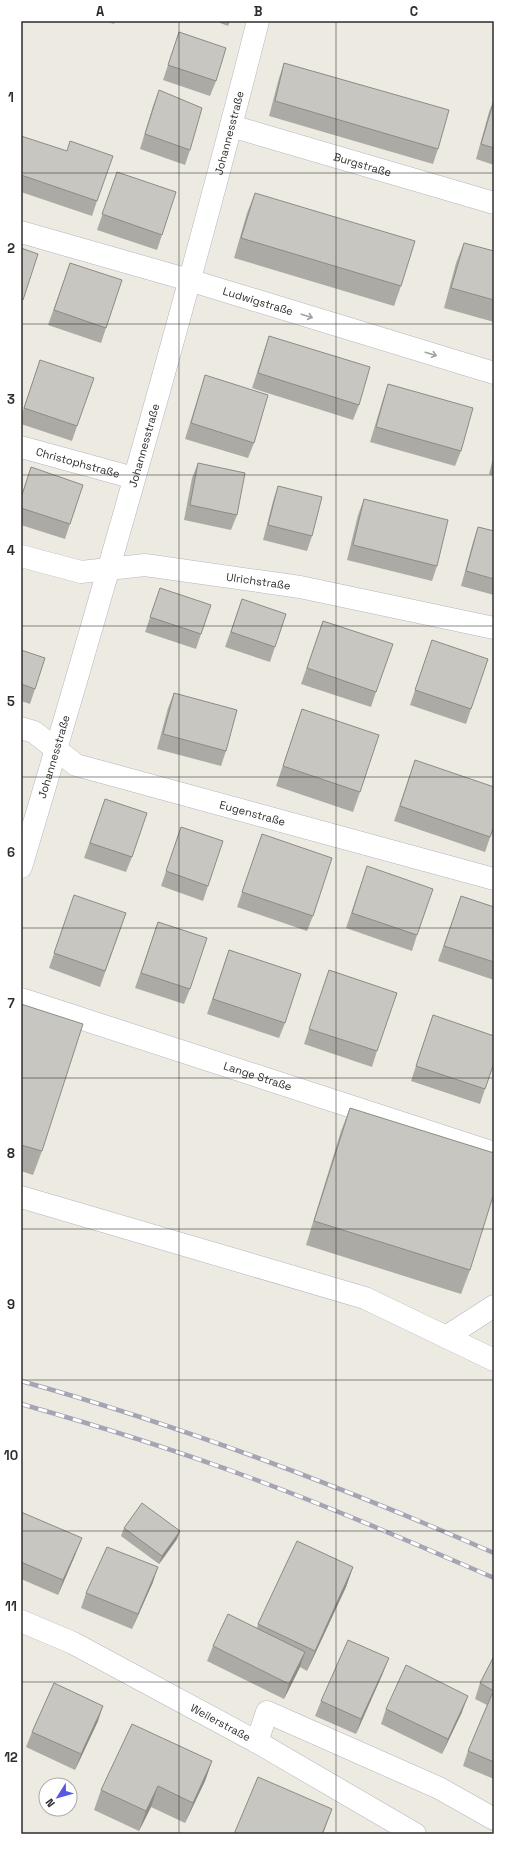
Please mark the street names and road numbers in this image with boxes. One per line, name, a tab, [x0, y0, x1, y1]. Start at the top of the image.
street label: Johannesstraße	[211, 89, 247, 177]
street label: Burgstraße	[332, 149, 393, 180]
street label: Ludwigstraße	[221, 284, 295, 318]
street label: Johannesstraße	[125, 402, 162, 489]
street label: Christophstraße	[34, 444, 121, 481]
street label: Ulrichstraße	[225, 570, 291, 593]
street label: Johannesstraße	[35, 713, 73, 800]
street label: Eugenstraße	[218, 797, 287, 829]
street label: Lange Straße	[222, 1058, 294, 1094]
street label: Weilerstraße	[188, 1700, 253, 1744]

